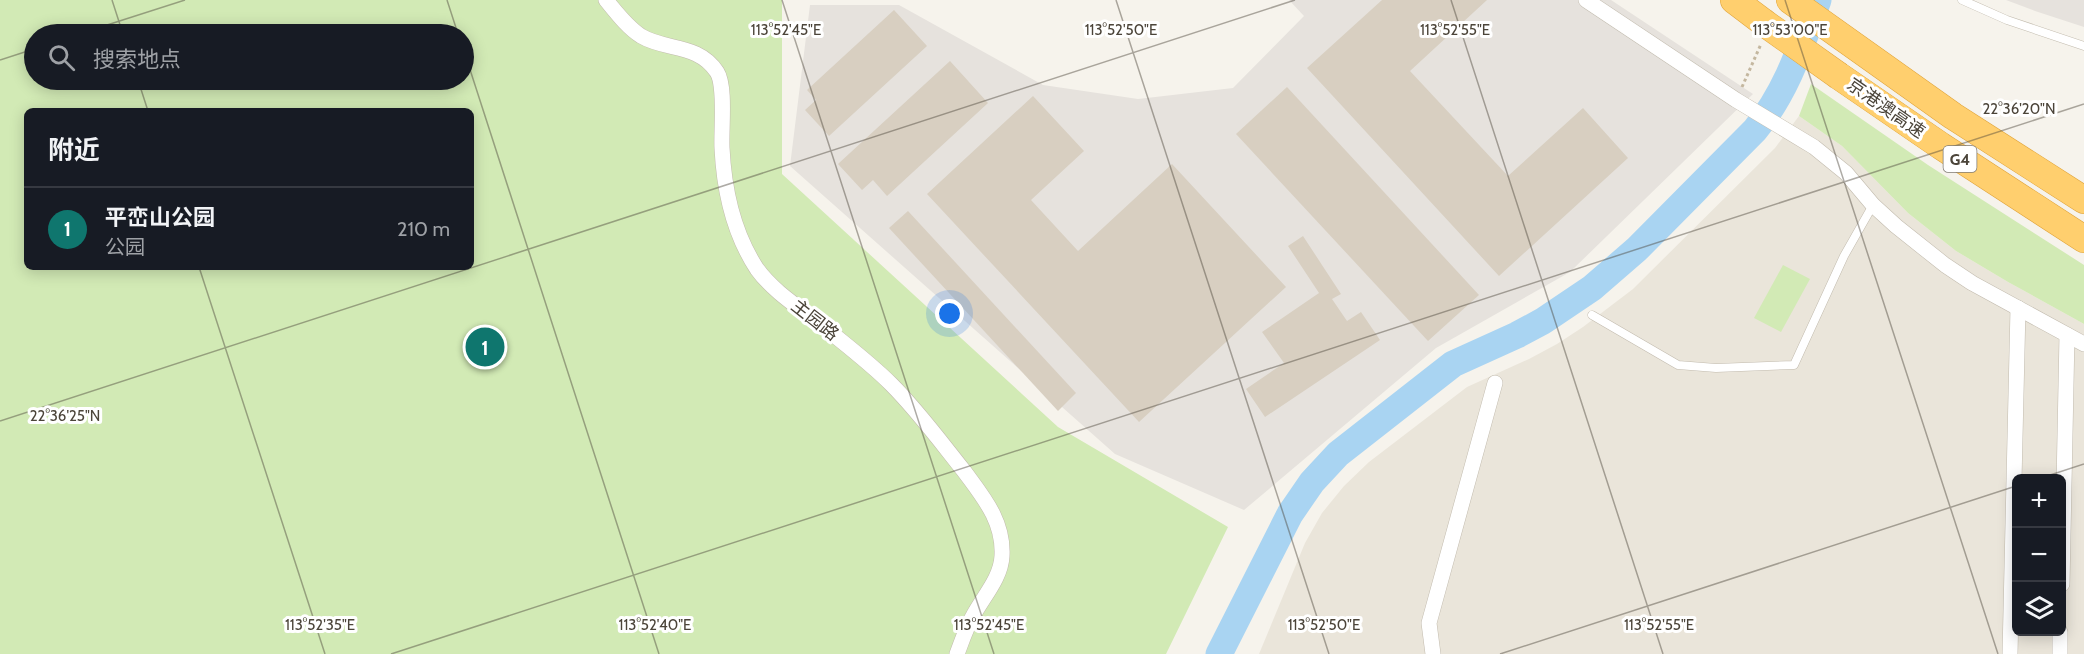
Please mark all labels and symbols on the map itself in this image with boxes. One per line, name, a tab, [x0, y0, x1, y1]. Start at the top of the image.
text: 113°52'45"E	[751, 21, 821, 39]
text: 113°52'50"E	[1085, 21, 1157, 39]
text: 113°52'55"E	[1420, 21, 1490, 39]
text: 113°53'00"E	[1752, 21, 1828, 39]
street label: 京港澳高速	[1843, 73, 1929, 143]
text: 22°36'20"N	[1982, 100, 2056, 118]
road number: G4	[1944, 146, 1976, 172]
street label: 主园路	[787, 295, 843, 345]
your location	[935, 299, 964, 328]
pin: 1	[466, 324, 504, 370]
text: 22°36'25"N	[30, 407, 100, 425]
text: 113°52'35"E	[285, 616, 355, 634]
text: 113°52'40"E	[619, 616, 691, 634]
text: 113°52'45"E	[954, 616, 1024, 634]
text: 113°52'50"E	[1288, 616, 1360, 634]
text: 113°52'55"E	[1624, 616, 1694, 634]

